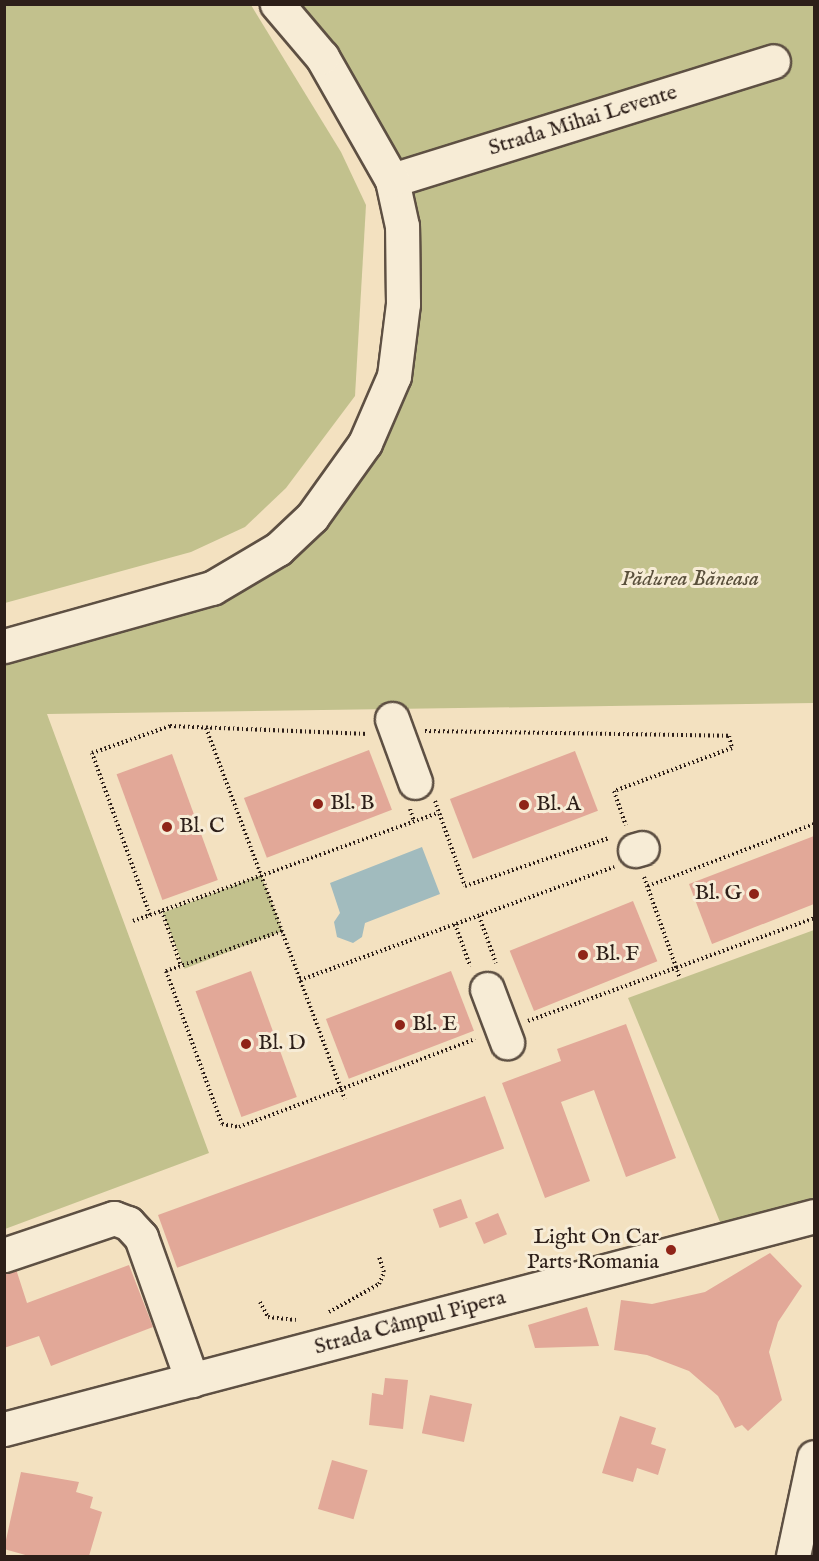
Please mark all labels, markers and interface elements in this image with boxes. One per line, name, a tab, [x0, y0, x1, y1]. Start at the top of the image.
street label: Strada Mihai Levente	[485, 80, 681, 162]
park label: Pădurea Băneasa	[621, 567, 759, 593]
place label: Bl. B	[330, 791, 375, 817]
place label: Bl. A	[536, 792, 581, 818]
marker: Bl. B	[311, 797, 325, 811]
marker: Bl. A	[517, 798, 531, 812]
place label: Bl. C	[179, 814, 225, 840]
marker: Bl. C	[160, 820, 174, 834]
place label: Bl. G	[694, 881, 742, 907]
marker: Bl. G	[747, 887, 761, 901]
place label: Bl. F	[595, 942, 639, 968]
marker: Bl. F	[576, 948, 590, 962]
place label: Bl. E	[412, 1012, 457, 1038]
marker: Bl. E	[393, 1018, 407, 1032]
place label: Bl. D	[258, 1031, 306, 1057]
marker: Bl. D	[239, 1037, 253, 1051]
place label: Light On Car Parts Romania	[527, 1224, 659, 1276]
marker: Light On Car Parts Romania	[664, 1243, 678, 1257]
street label: Strada Câmpul Pipera	[311, 1285, 509, 1361]

